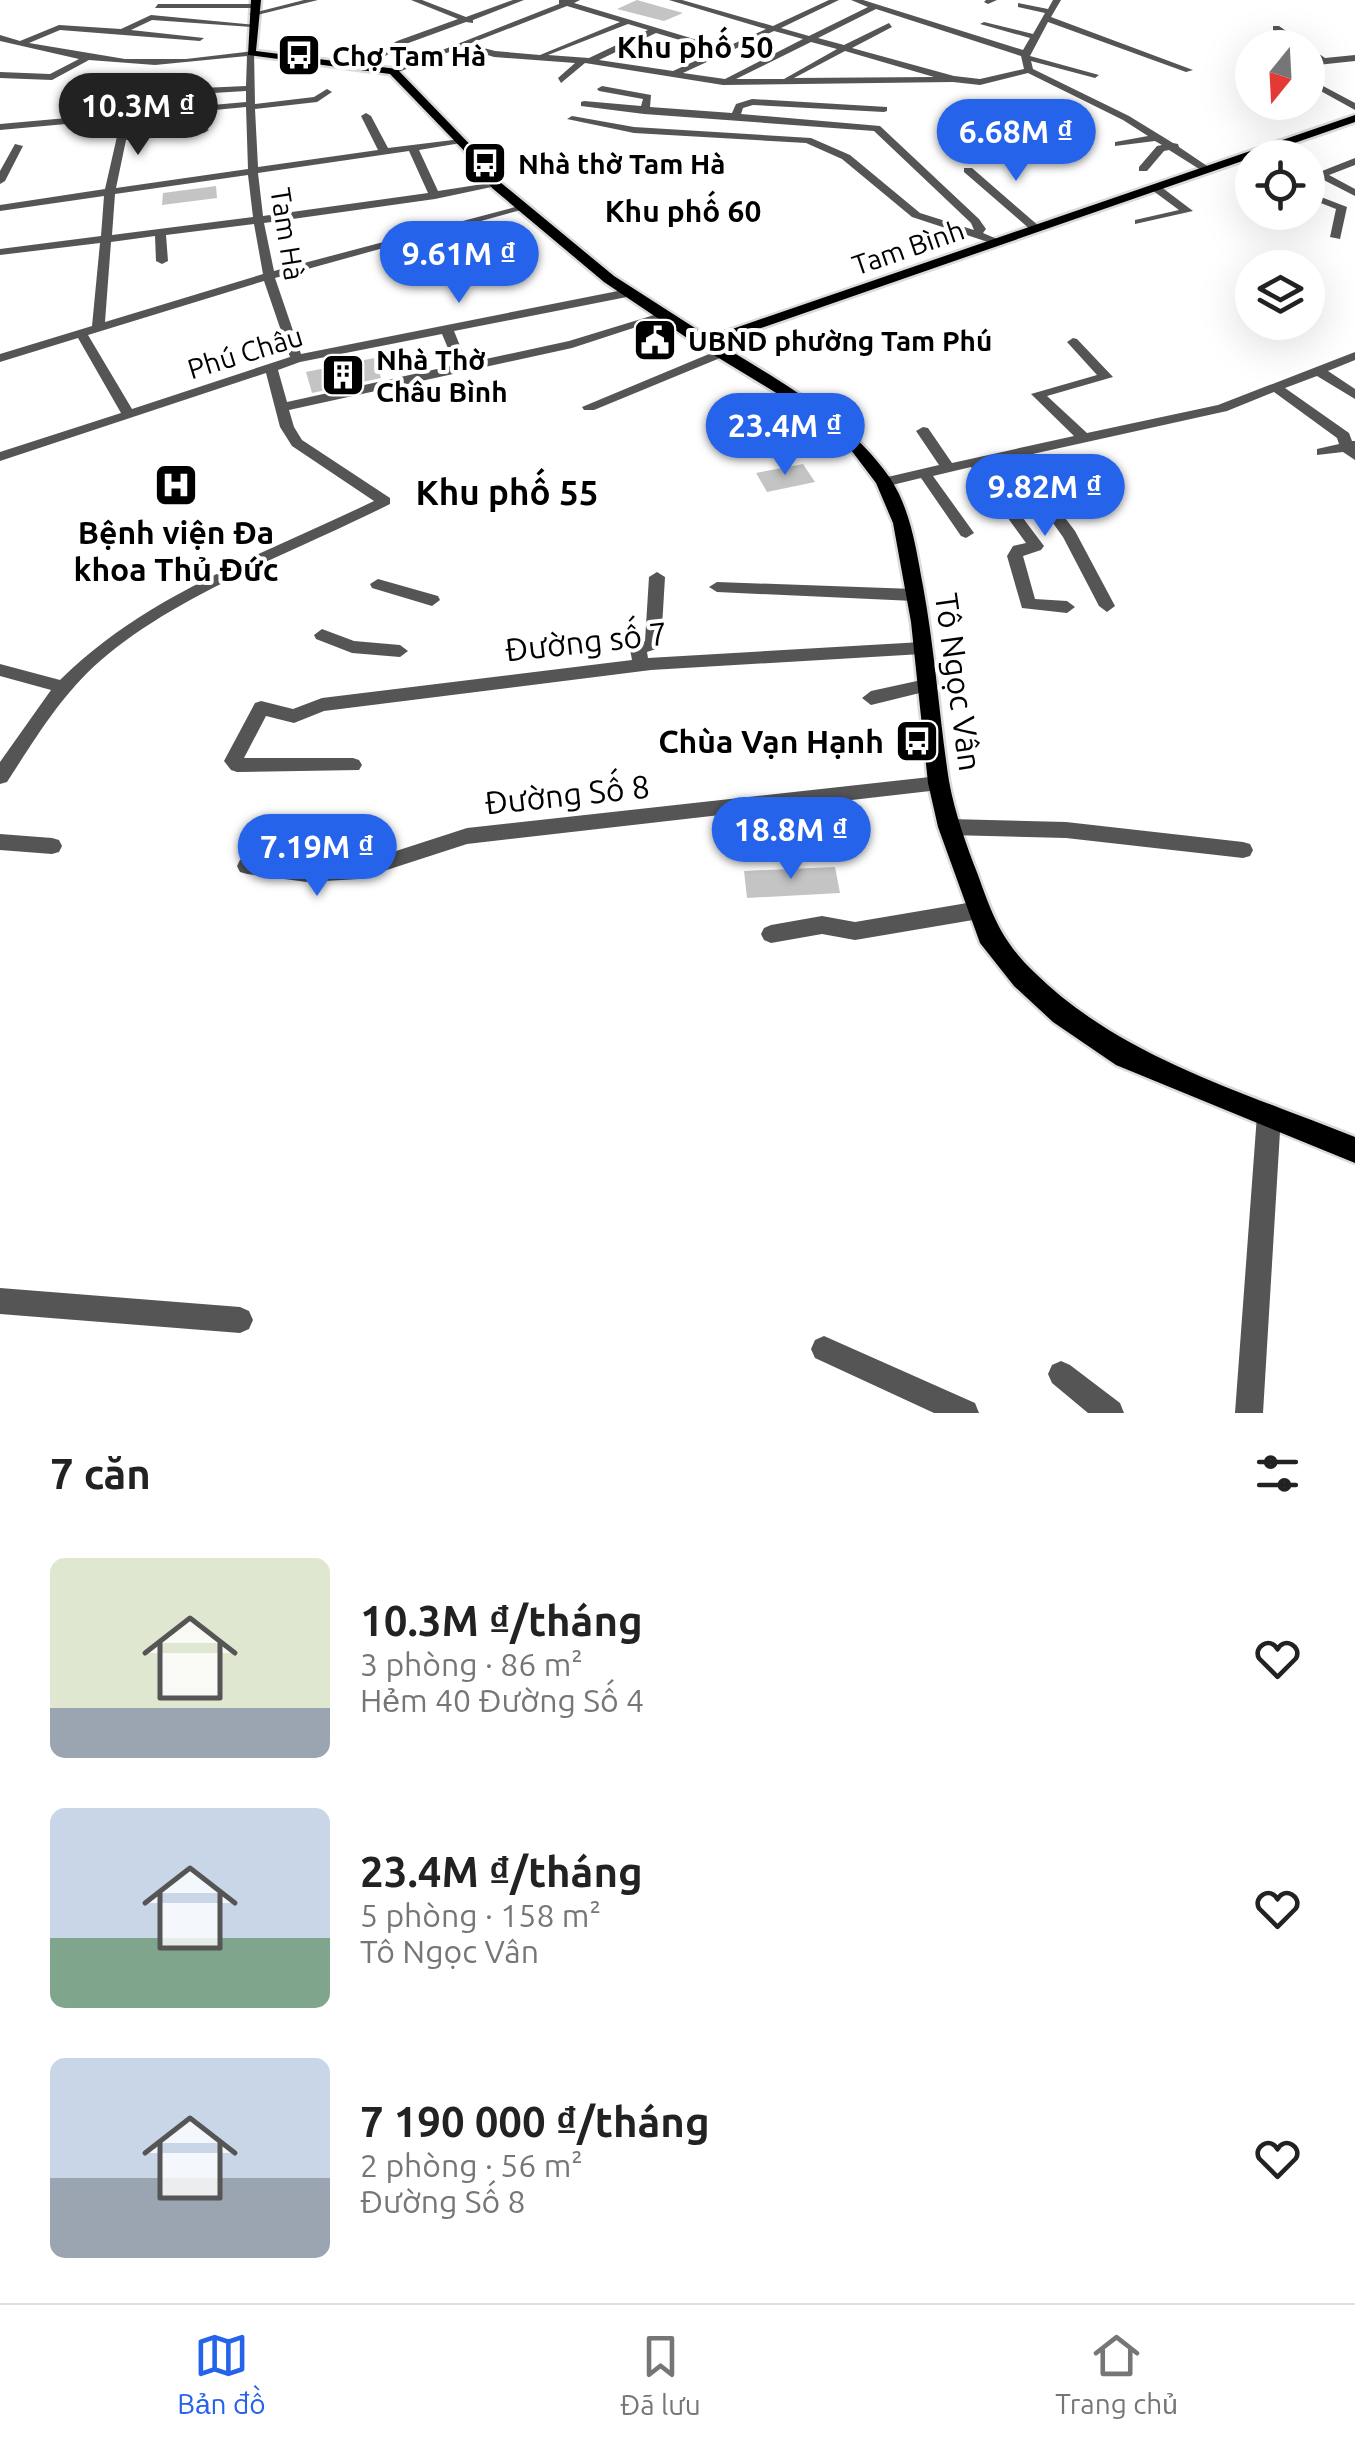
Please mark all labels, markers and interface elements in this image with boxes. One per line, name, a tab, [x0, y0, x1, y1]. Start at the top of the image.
district label: Khu phố 50	[617, 26, 773, 64]
north arrow	[1235, 30, 1325, 120]
map controls	[1235, 30, 1325, 340]
bus stop icon: Chợ Tam Hà	[276, 32, 322, 78]
place label: Chợ Tam Hà	[332, 40, 486, 71]
pin: 10.3M ₫	[46, 73, 230, 158]
text: 10.3M ₫	[81, 87, 195, 123]
pin: 6.68M ₫	[924, 99, 1108, 184]
text: 6.68M ₫	[959, 113, 1073, 149]
bus stop icon: Nhà thờ Tam Hà	[462, 140, 508, 186]
button: locate	[1235, 140, 1325, 230]
place label: Nhà thờ Tam Hà	[518, 148, 726, 179]
street label: Tam Hà	[265, 185, 311, 283]
district label: Khu phố 60	[605, 190, 761, 228]
street label: Tam Bình	[848, 213, 968, 281]
pin: 9.61M ₫	[367, 221, 551, 306]
text: 9.61M ₫	[402, 235, 516, 271]
button: layers	[1235, 250, 1325, 340]
public building icon: UBND phường Tam Phú	[632, 317, 678, 363]
street label: Phú Châu	[184, 320, 306, 384]
place label: UBND phường Tam Phú	[688, 325, 992, 356]
place label: Nhà Thờ Châu Bình	[376, 344, 508, 407]
building icon: Nhà Thờ Châu Bình	[320, 352, 366, 398]
pin: 23.4M ₫	[693, 393, 877, 478]
text: 23.4M ₫	[728, 407, 842, 443]
pin: 9.82M ₫	[953, 454, 1137, 539]
hospital icon: Bệnh viện Đa khoa Thủ Đức	[153, 462, 199, 508]
district label: Khu phố 55	[416, 467, 598, 512]
text: 9.82M ₫	[988, 468, 1102, 504]
place label: Bệnh viện Đa khoa Thủ Đức	[73, 514, 279, 587]
street label: Tô Ngọc Vân	[929, 591, 989, 773]
street label: Đường số 7	[503, 612, 669, 667]
bus stop icon: Chùa Vạn Hạnh	[894, 718, 940, 764]
place label: Chùa Vạn Hạnh	[658, 723, 884, 759]
street label: Đường Số 8	[482, 765, 651, 821]
pin: 18.8M ₫	[699, 797, 883, 882]
text: 18.8M ₫	[734, 811, 848, 847]
pin: 7.19M ₫	[225, 814, 409, 899]
text: 7.19M ₫	[260, 828, 374, 864]
icon: filters	[1250, 1446, 1305, 1501]
text: 7 căn	[50, 1450, 151, 1497]
text: 10.3M ₫/tháng	[360, 1597, 643, 1644]
icon: home	[130, 1598, 250, 1718]
icon: heart	[1250, 1631, 1305, 1686]
text: 3 phòng · 86 m²	[360, 1646, 583, 1682]
text: Hẻm 40 Đường Số 4	[360, 1682, 644, 1718]
icon: home	[130, 1848, 250, 1968]
text: 23.4M ₫/tháng	[360, 1848, 643, 1895]
icon: heart	[1250, 1881, 1305, 1936]
text: 5 phòng · 158 m²	[360, 1897, 601, 1933]
text: Tô Ngọc Vân	[360, 1933, 539, 1969]
icon: home	[130, 2098, 250, 2218]
text: 7 190 000 ₫/tháng	[360, 2098, 710, 2145]
icon: heart	[1250, 2131, 1305, 2186]
text: 2 phòng · 56 m²	[360, 2147, 583, 2183]
text: Đường Số 8	[360, 2183, 526, 2219]
tab: Bản đồ	[177, 2328, 266, 2421]
tab: Trang chủ	[1055, 2328, 1178, 2421]
tab: Đã lưu	[620, 2329, 701, 2420]

